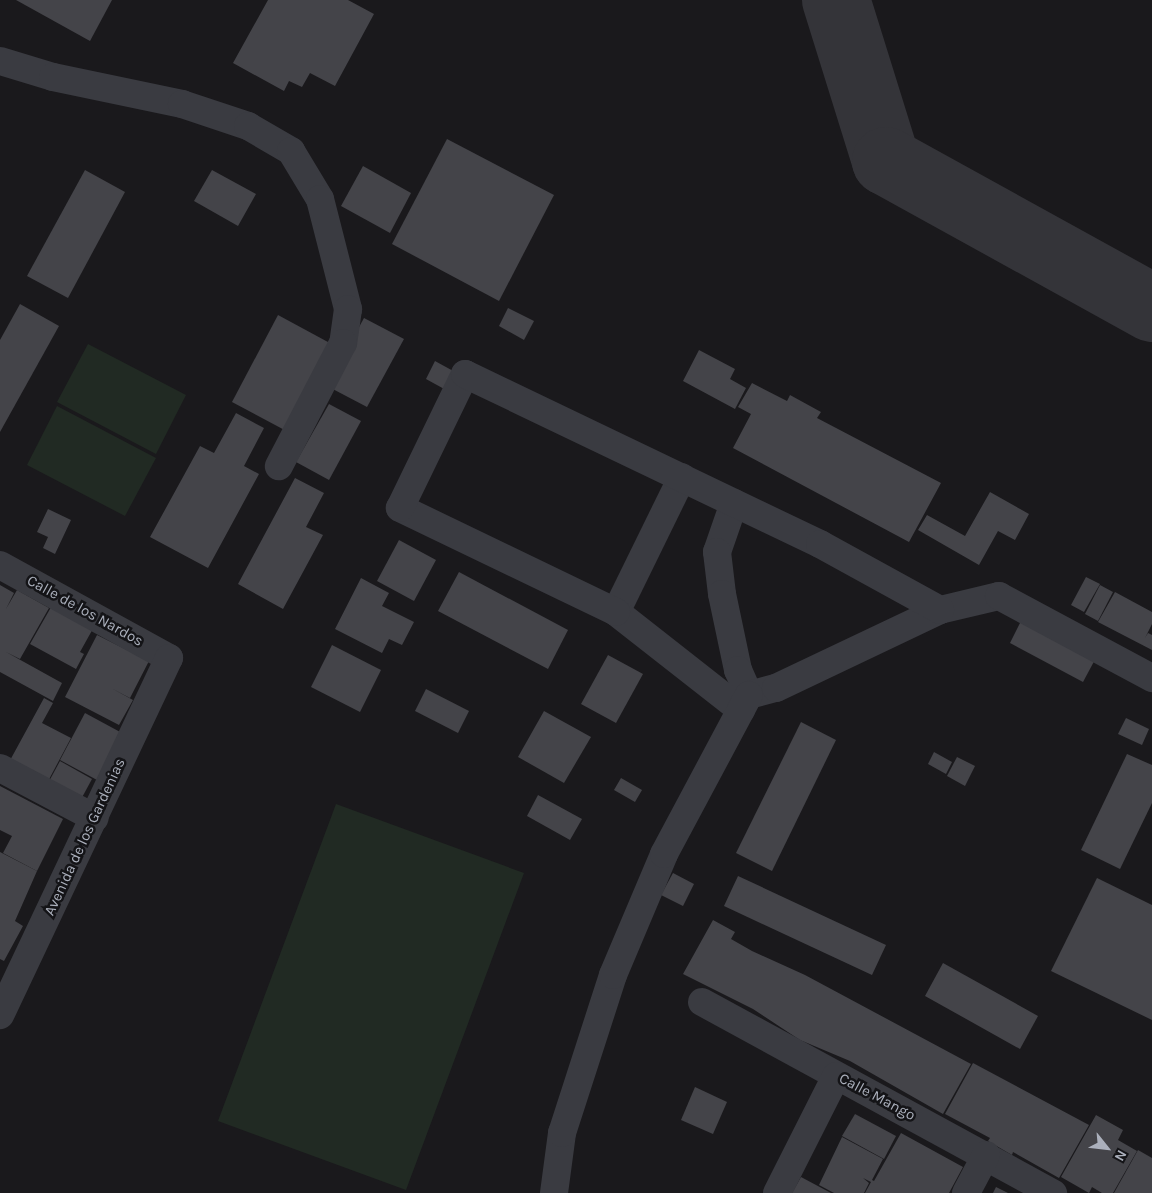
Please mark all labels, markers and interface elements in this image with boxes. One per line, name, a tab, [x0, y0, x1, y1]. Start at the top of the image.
street label: Calle de los Nardos	[24, 572, 146, 650]
street label: Avenida de los Gardenias	[41, 756, 129, 918]
street label: Calle Mango	[836, 1069, 918, 1125]
north arrow	[1082, 1123, 1132, 1173]
text: N	[1111, 1147, 1130, 1164]

